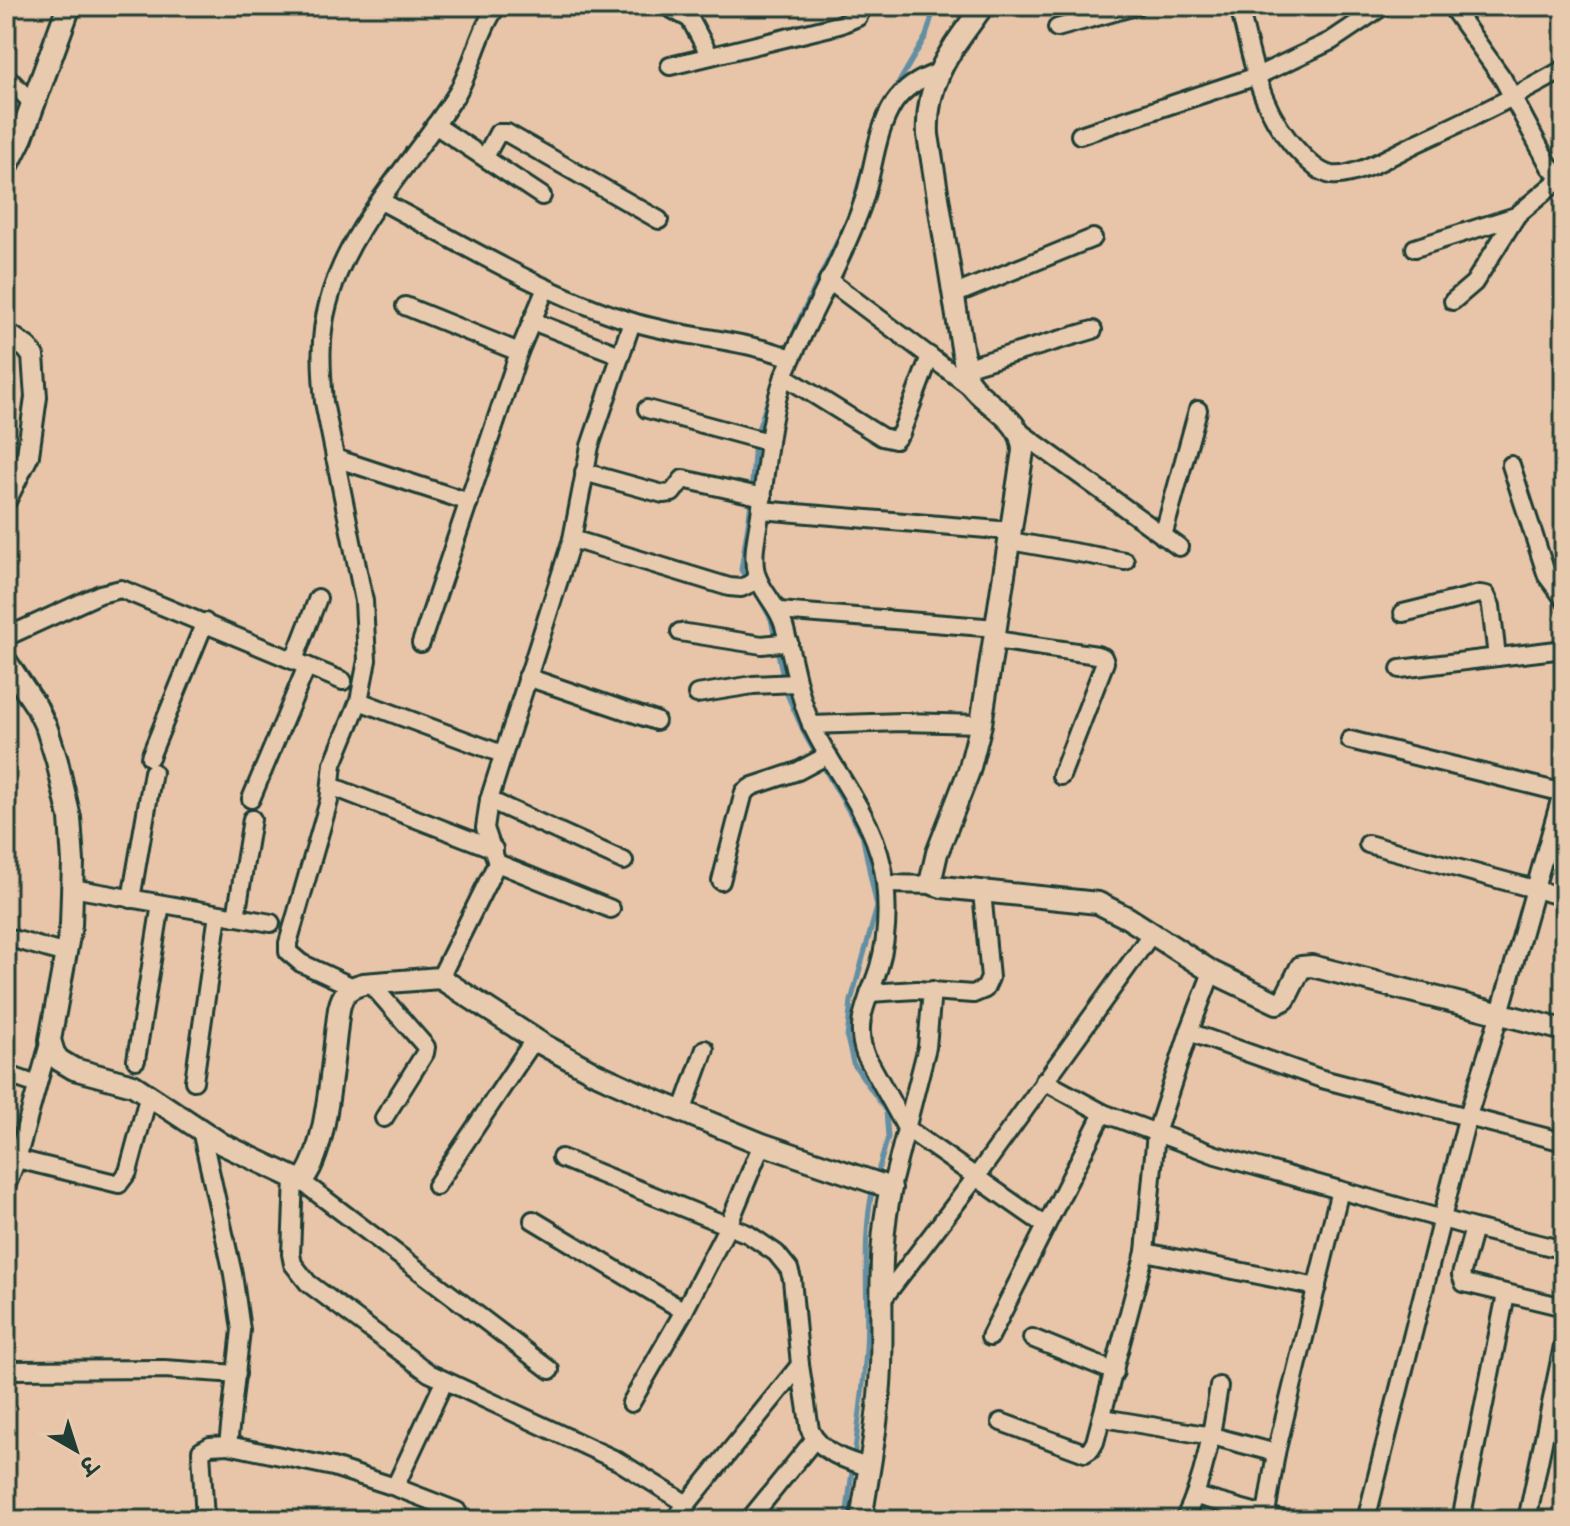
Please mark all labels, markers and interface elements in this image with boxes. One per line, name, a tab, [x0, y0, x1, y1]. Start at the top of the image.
north arrow	[36, 1410, 116, 1490]
text: उ	[72, 1449, 105, 1483]

